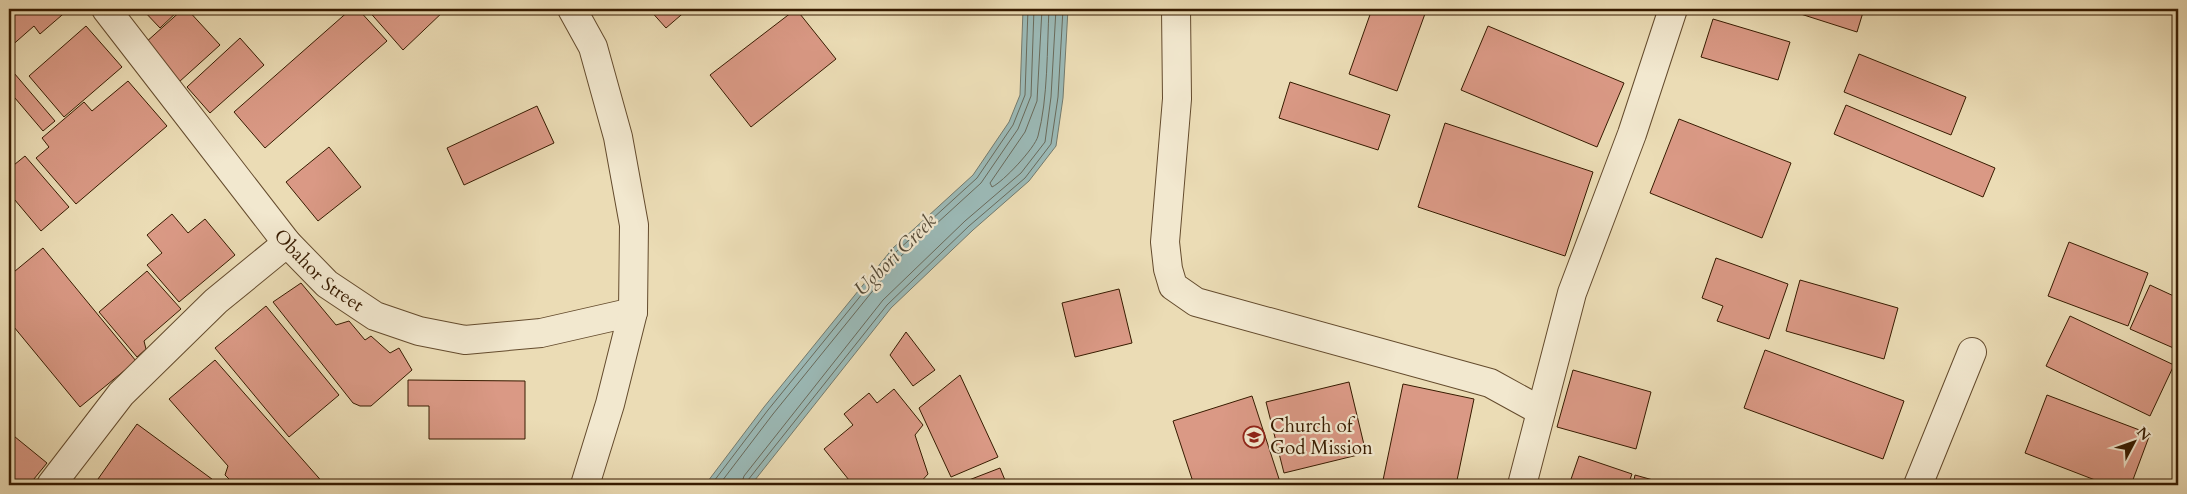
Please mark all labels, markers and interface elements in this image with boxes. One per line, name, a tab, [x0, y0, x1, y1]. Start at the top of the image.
water label: Ugbori Creek	[848, 208, 942, 302]
street label: Obahor Street	[268, 224, 369, 318]
place label: Church of God Mission	[1270, 413, 1373, 461]
north arrow	[2110, 416, 2160, 466]
text: N	[2132, 423, 2155, 445]
school or university icon: Church of God Mission	[1242, 425, 1266, 449]

